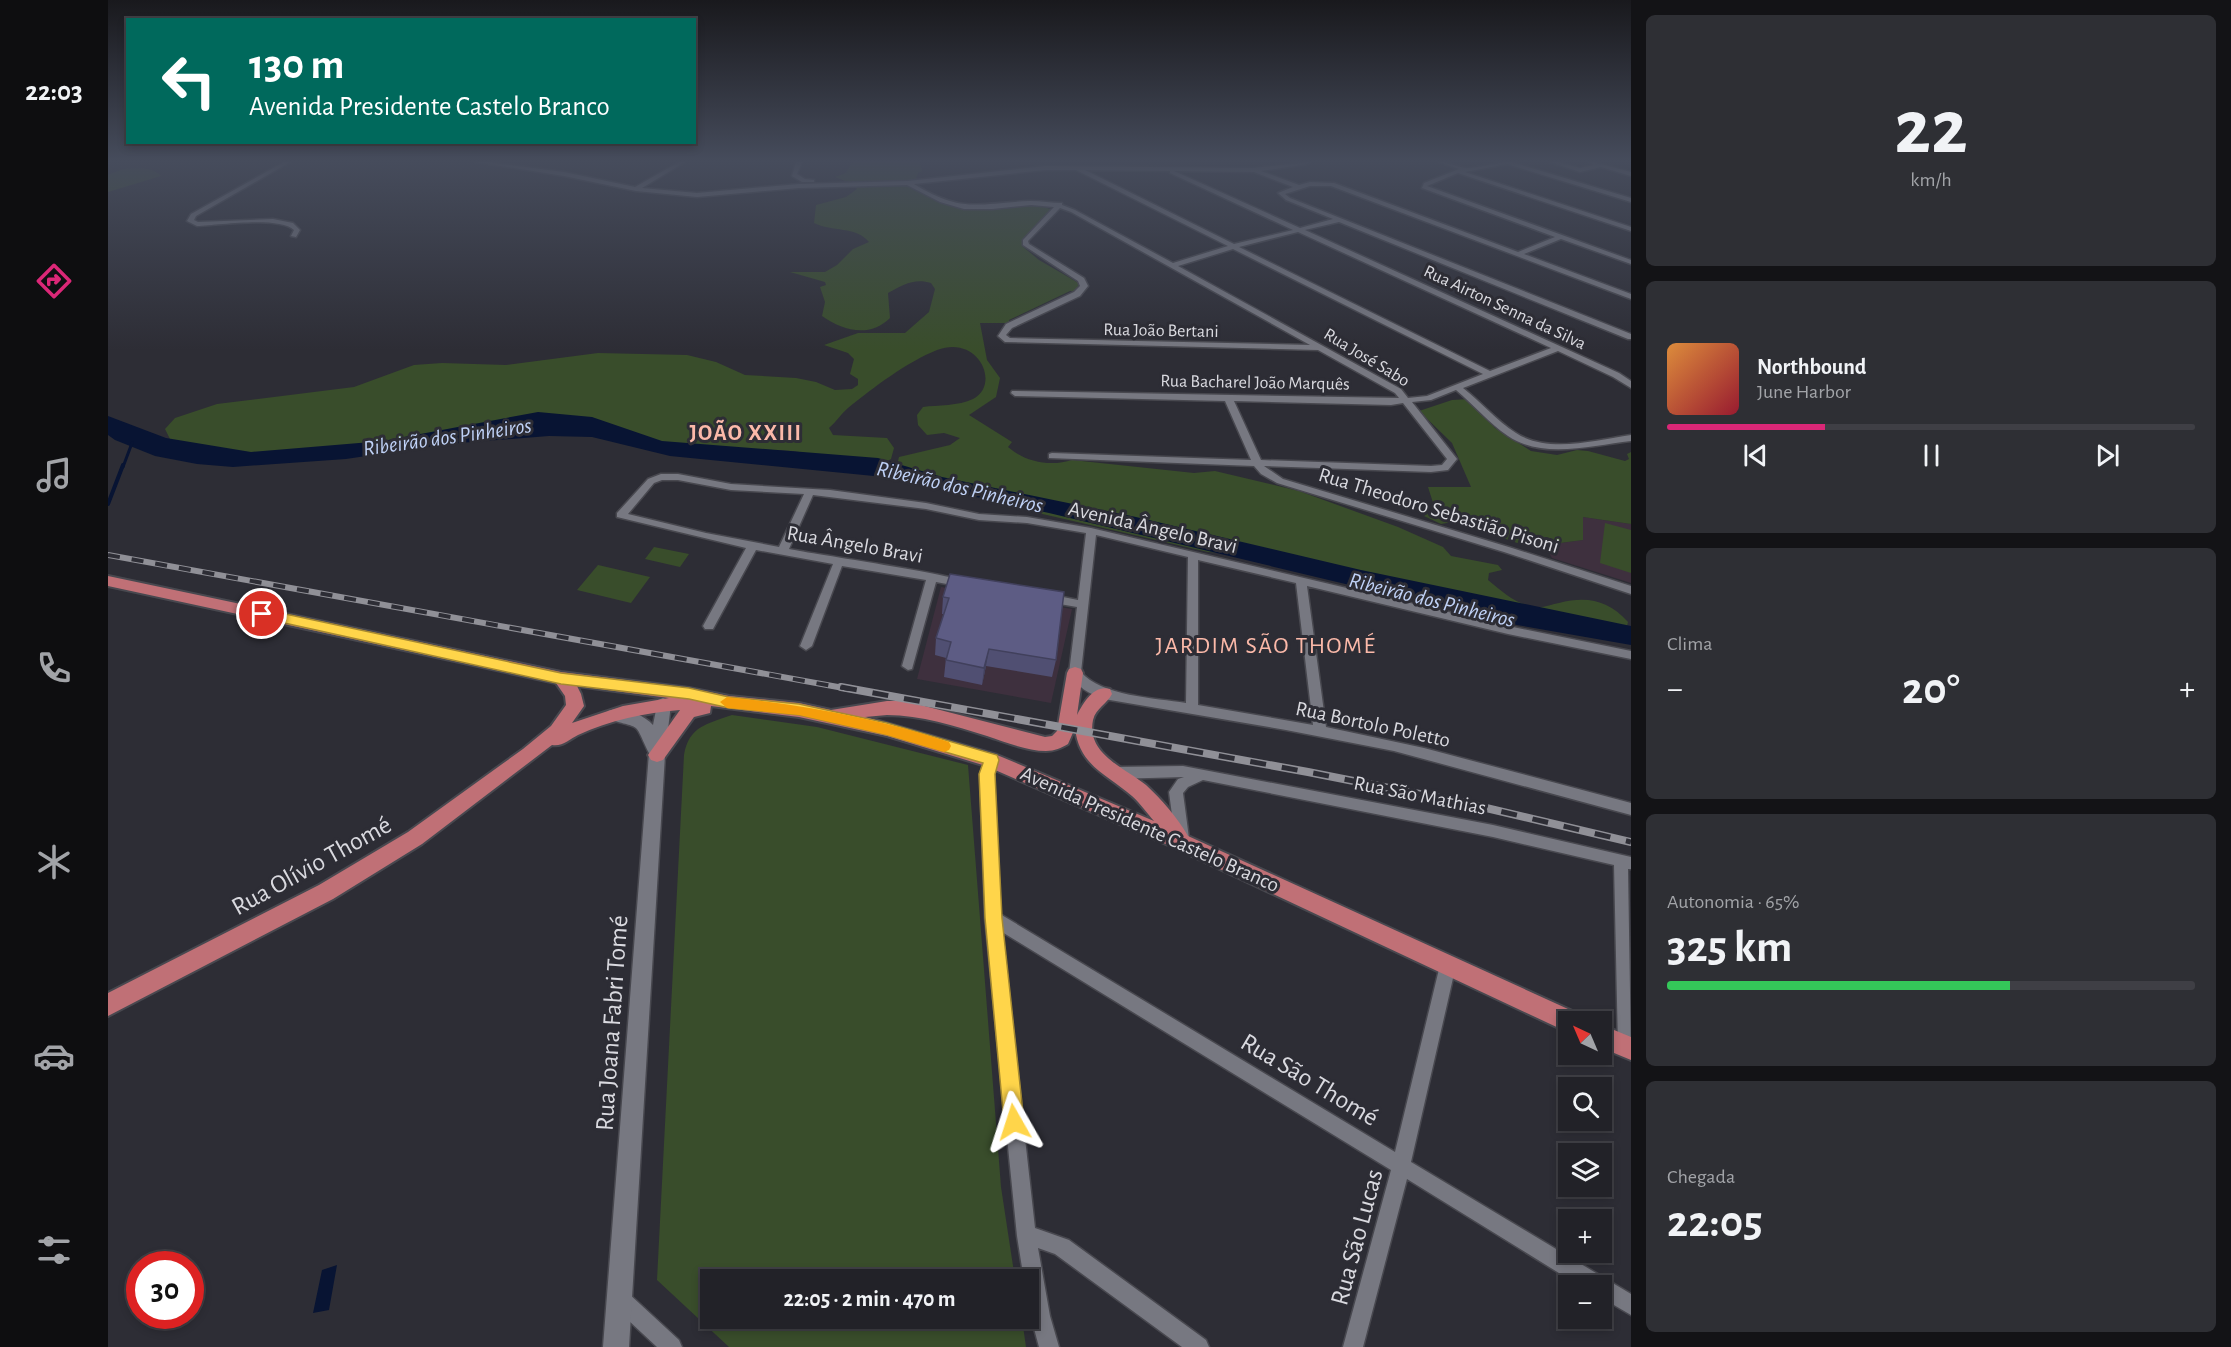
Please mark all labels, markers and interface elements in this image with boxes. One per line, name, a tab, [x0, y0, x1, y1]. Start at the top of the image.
icon: left	[150, 42, 228, 120]
text: 130 m	[249, 44, 344, 86]
text: 22:03	[25, 78, 83, 105]
text: 22	[1894, 90, 1968, 168]
text: Avenida Presidente Castelo Branco	[249, 93, 610, 120]
text: km/h	[1910, 170, 1952, 190]
icon: directions	[33, 260, 75, 302]
street label: Rua Airton Senna da Silva	[1421, 262, 1588, 353]
street label: Rua João Bertani	[1103, 321, 1219, 341]
street label: Rua José Sabo	[1320, 325, 1413, 391]
text: Northbound	[1757, 356, 1866, 378]
street label: Rua Bacharel João Marquês	[1160, 372, 1350, 394]
text: June Harbor	[1757, 382, 1851, 402]
water label: Ribeirão dos Pinheiros	[362, 414, 533, 460]
district label: JOÃO XXIII	[689, 419, 803, 444]
icon: previous	[1739, 439, 1772, 472]
icon: pause	[1915, 439, 1948, 472]
icon: next	[2091, 439, 2124, 472]
icon: music	[33, 454, 75, 496]
water label: Ribeirão dos Pinheiros	[875, 457, 1045, 517]
street label: Rua Theodoro Sebastião Pisoni	[1316, 464, 1562, 557]
street label: Avenida Ângelo Bravi	[1066, 496, 1240, 557]
street label: Rua Ângelo Bravi	[785, 520, 925, 567]
water label: Ribeirão dos Pinheiros	[1347, 569, 1517, 631]
pin	[236, 588, 287, 639]
icon: arrive	[245, 597, 278, 630]
district label: JARDIM SÃO THOMÉ	[1155, 632, 1377, 658]
text: Clima	[1667, 634, 1712, 654]
icon: phone	[33, 647, 75, 689]
text: 20°	[1902, 667, 1960, 712]
text: −	[1667, 673, 1683, 706]
text: +	[2179, 673, 2195, 706]
street label: Rua Bortolo Poletto	[1294, 698, 1452, 751]
street label: Avenida Presidente Castelo Branco	[1017, 763, 1282, 896]
street label: Rua São Mathias	[1352, 772, 1488, 819]
street label: Rua Olívio Thomé	[227, 811, 396, 920]
icon: climate	[33, 841, 75, 883]
text: Autonomia · 65%	[1667, 892, 1800, 912]
street label: Rua Joana Fabri Tomé	[591, 914, 633, 1132]
text: 325 km	[1667, 925, 1792, 970]
north arrow	[1558, 1011, 1612, 1065]
map controls	[1558, 1011, 1612, 1329]
street label: Rua São Thomé	[1236, 1029, 1383, 1131]
icon: car	[33, 1035, 75, 1077]
button: search	[1558, 1077, 1612, 1131]
position arrow	[982, 1090, 1046, 1154]
button: layers	[1558, 1143, 1612, 1197]
street label: Rua São Lucas	[1326, 1166, 1388, 1308]
text: Chegada	[1667, 1167, 1735, 1187]
text: 22:05	[1667, 1200, 1763, 1245]
button: +	[1558, 1209, 1612, 1263]
icon: filters	[33, 1229, 75, 1271]
speed limit sign: 30	[126, 1251, 204, 1329]
button: −	[1558, 1275, 1612, 1329]
text: 22:05 · 2 min · 470 m	[783, 1288, 956, 1310]

